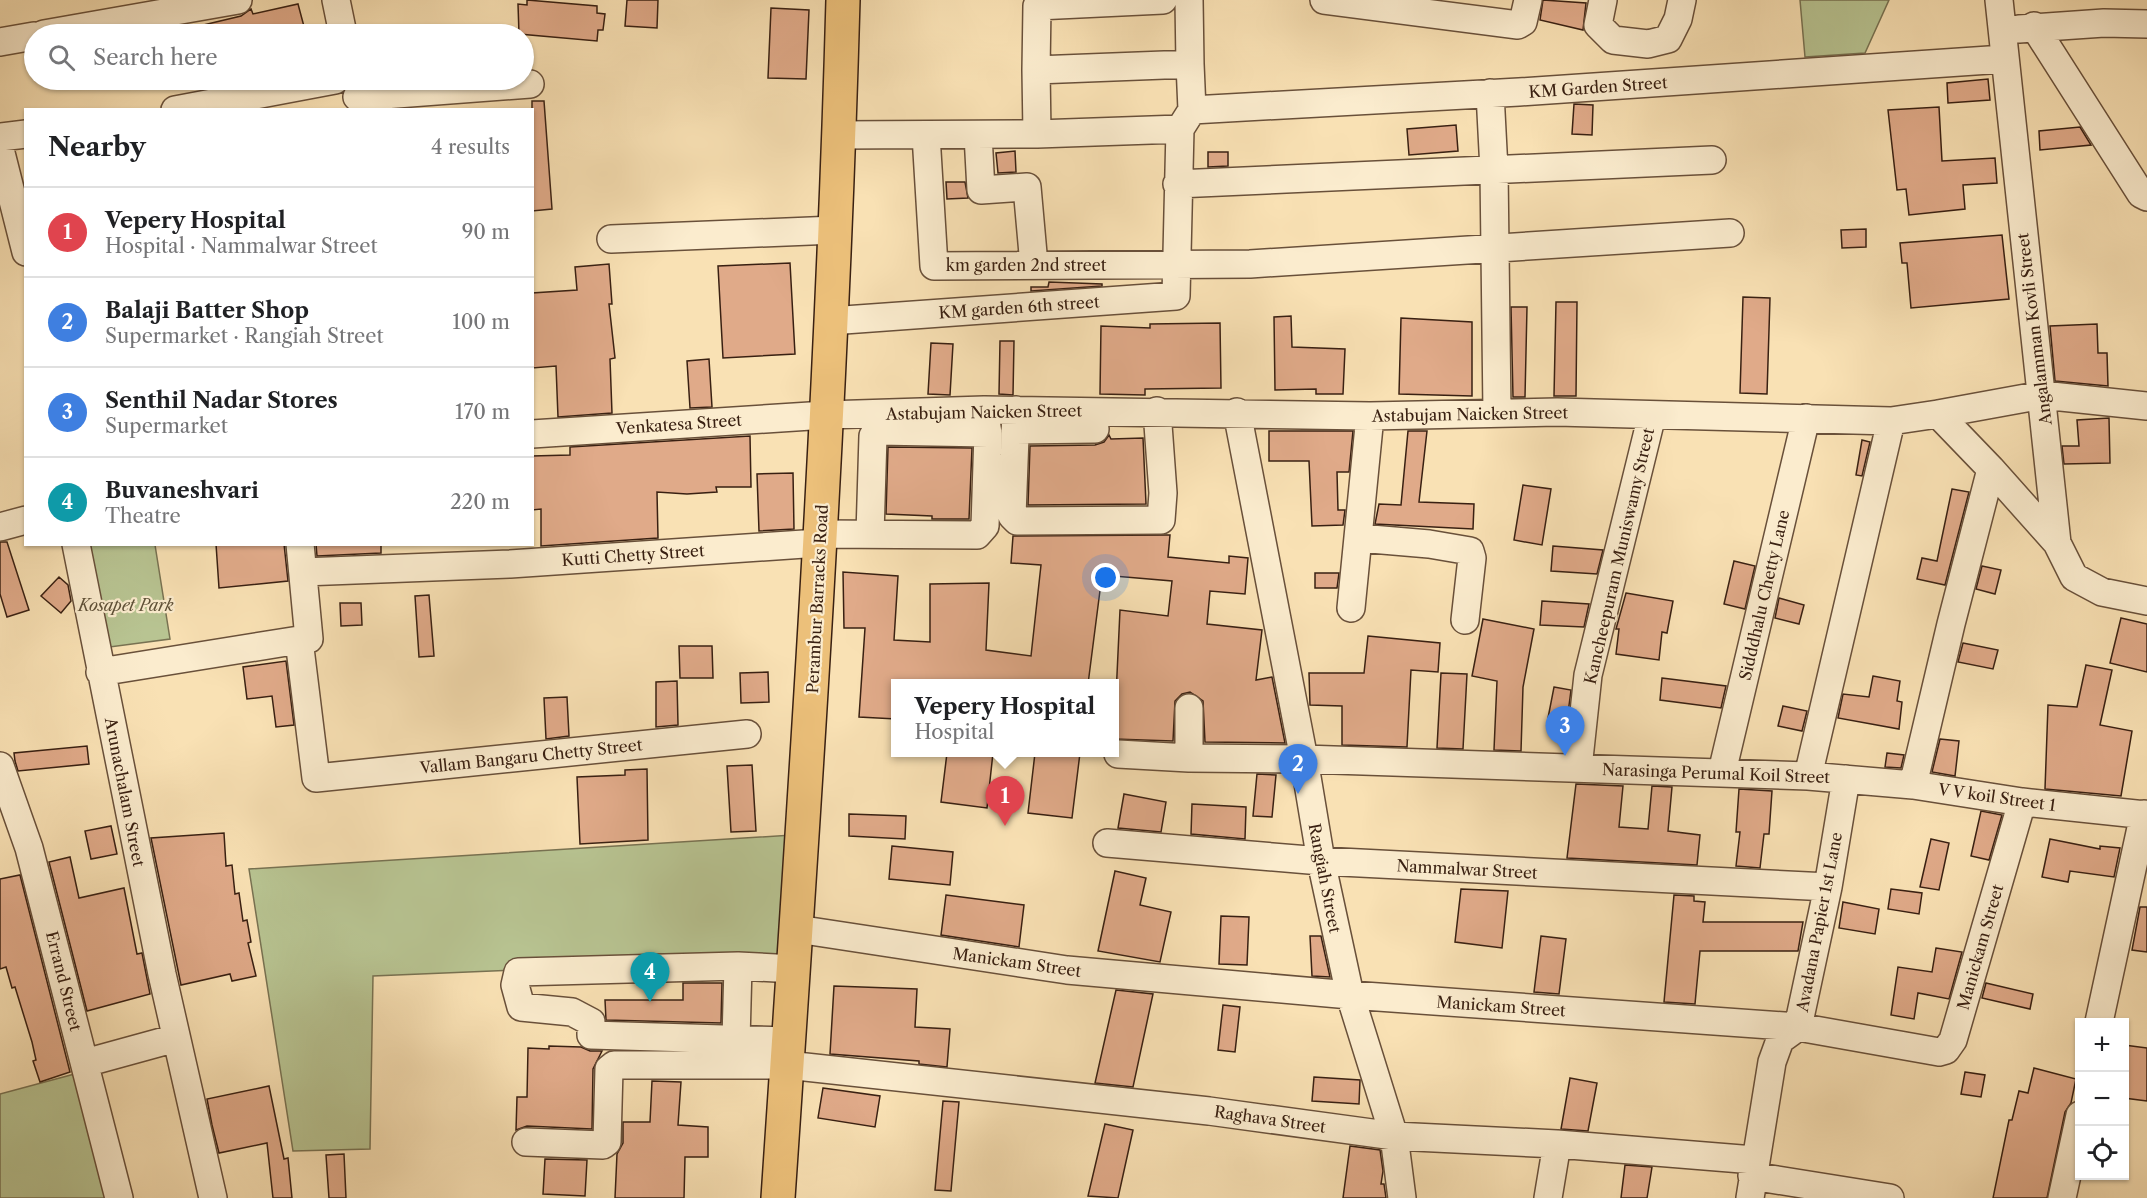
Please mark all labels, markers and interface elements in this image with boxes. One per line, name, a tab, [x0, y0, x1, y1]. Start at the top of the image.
search box	[24, 24, 534, 90]
icon: search	[45, 41, 78, 74]
text: Search here	[93, 44, 218, 71]
street label: KM Garden Street	[1528, 72, 1668, 102]
text: Nearby	[48, 131, 146, 163]
text: 4 results	[431, 135, 510, 159]
text: Vepery Hospital	[105, 207, 286, 234]
text: 1	[63, 220, 72, 244]
text: 90 m	[462, 220, 510, 244]
street label: Angalamman Kovli Street	[2012, 231, 2056, 427]
text: Hospital · Nammalwar Street	[105, 234, 378, 258]
street label: km garden 2nd street	[946, 255, 1107, 275]
street label: KM garden 6th street	[938, 291, 1100, 323]
text: Balaji Batter Shop	[105, 297, 309, 324]
text: 2	[62, 310, 73, 334]
text: 100 m	[452, 310, 510, 334]
text: Supermarket · Rangiah Street	[105, 324, 384, 348]
text: Senthil Nadar Stores	[105, 387, 338, 414]
text: 3	[62, 400, 73, 424]
text: 170 m	[455, 400, 510, 424]
street label: Astabujam Naicken Street	[885, 400, 1083, 424]
street label: Astabujam Naicken Street	[1371, 402, 1569, 426]
street label: Venkatesa Street	[615, 410, 743, 438]
text: Supermarket	[105, 414, 228, 438]
street label: Kancheepuram Muniswamy Street	[1580, 426, 1658, 686]
text: Buvaneshvari	[105, 477, 259, 504]
text: 4	[62, 490, 73, 514]
text: 220 m	[450, 490, 510, 514]
text: Theatre	[105, 504, 181, 528]
street label: Perambur Barracks Road	[802, 504, 832, 694]
street label: Sidddhalu Chetty Lane	[1735, 508, 1793, 682]
street label: Kutti Chetty Street	[561, 540, 706, 570]
your location	[1091, 563, 1120, 592]
park label: Kosapet Park	[76, 595, 174, 615]
popup	[891, 679, 1119, 757]
text: Vepery Hospital	[915, 693, 1095, 720]
pin: 3	[1546, 706, 1584, 756]
street label: Arunachalam Street	[101, 715, 149, 869]
text: Hospital	[915, 720, 994, 744]
street label: Vallam Bangaru Chetty Street	[418, 734, 644, 778]
pin: 2	[1278, 744, 1318, 794]
street label: Narasinga Perumal Koil Street	[1602, 759, 1831, 787]
pin: 1	[986, 776, 1024, 826]
street label: V V koil Street 1	[1936, 779, 2057, 815]
street label: Rangiah Street	[1305, 821, 1346, 935]
street label: Avadana Papier 1st Lane	[1792, 830, 1846, 1015]
street label: Nammalwar Street	[1396, 855, 1538, 883]
street label: Manickam Street	[1953, 882, 2008, 1012]
street label: Errand Street	[42, 929, 86, 1033]
street label: Manickam Street	[951, 943, 1083, 981]
pin: 4	[630, 952, 670, 1002]
street label: Manickam Street	[1436, 992, 1567, 1021]
map controls	[2075, 1018, 2129, 1180]
button: +	[2075, 1018, 2129, 1072]
button: −	[2075, 1072, 2129, 1126]
street label: Raghava Street	[1213, 1101, 1328, 1137]
button: locate	[2075, 1126, 2129, 1180]

